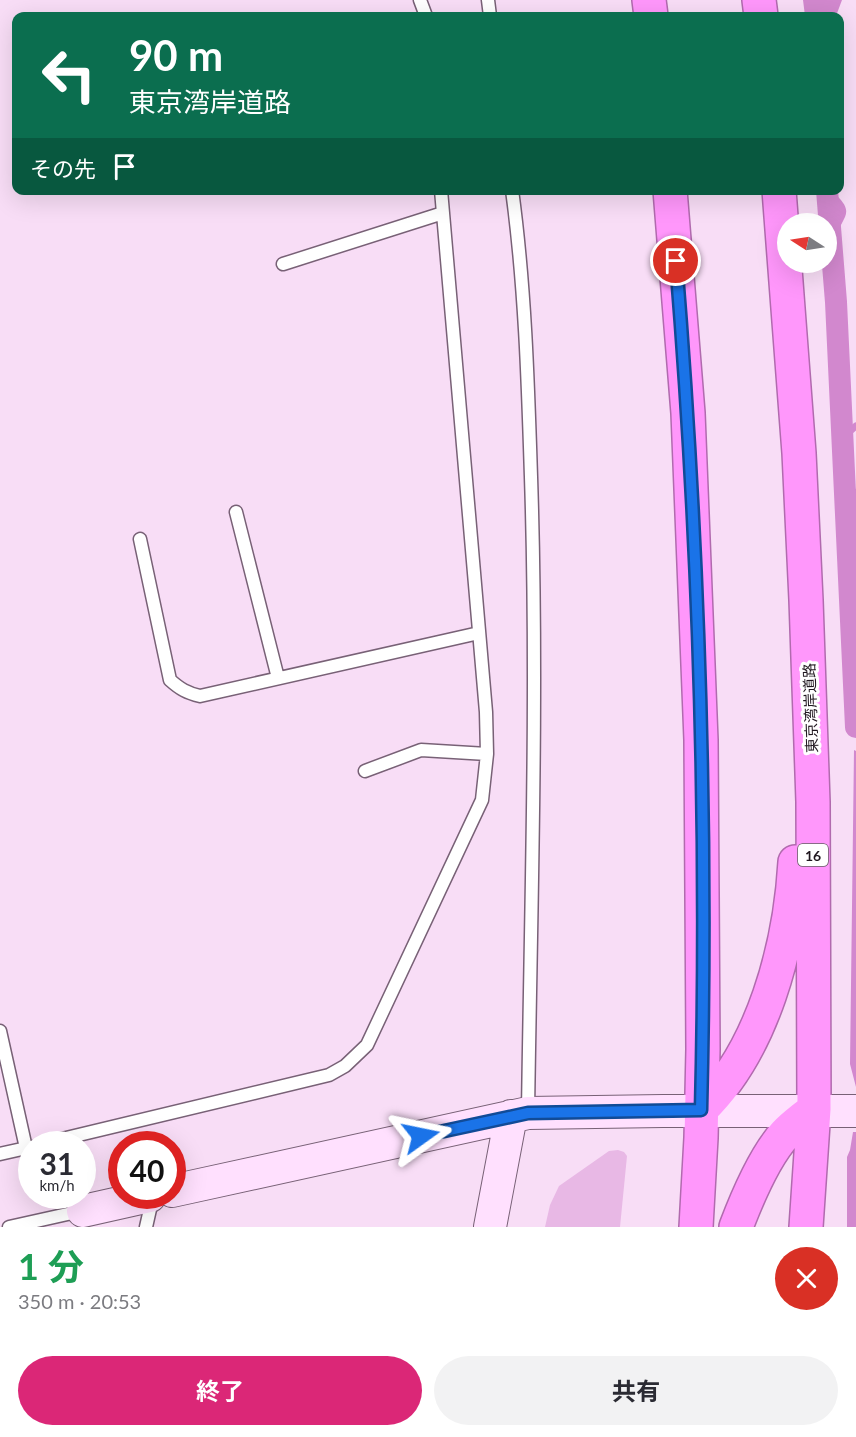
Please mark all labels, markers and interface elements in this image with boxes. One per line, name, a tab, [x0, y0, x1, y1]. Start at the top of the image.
text: 90 m	[129, 30, 223, 80]
icon: left	[30, 36, 108, 114]
text: 東京湾岸道路	[129, 85, 291, 118]
icon: arrive	[108, 150, 141, 183]
text: その先	[30, 155, 96, 182]
north arrow	[777, 213, 837, 273]
map controls	[777, 213, 837, 273]
pin	[650, 235, 701, 286]
icon: arrive	[659, 244, 692, 277]
street label: 東京湾岸道路	[799, 663, 821, 753]
road number: 16	[798, 844, 828, 866]
position arrow	[389, 1104, 453, 1168]
speed limit sign: 40	[108, 1131, 186, 1209]
text: 31	[40, 1145, 74, 1181]
text: km/h	[39, 1176, 75, 1194]
text: 1 分	[18, 1244, 84, 1288]
button: close	[775, 1247, 838, 1310]
text: 350 m · 20:53	[18, 1289, 141, 1313]
button: 終了	[18, 1356, 422, 1425]
button: 共有	[434, 1356, 838, 1425]

